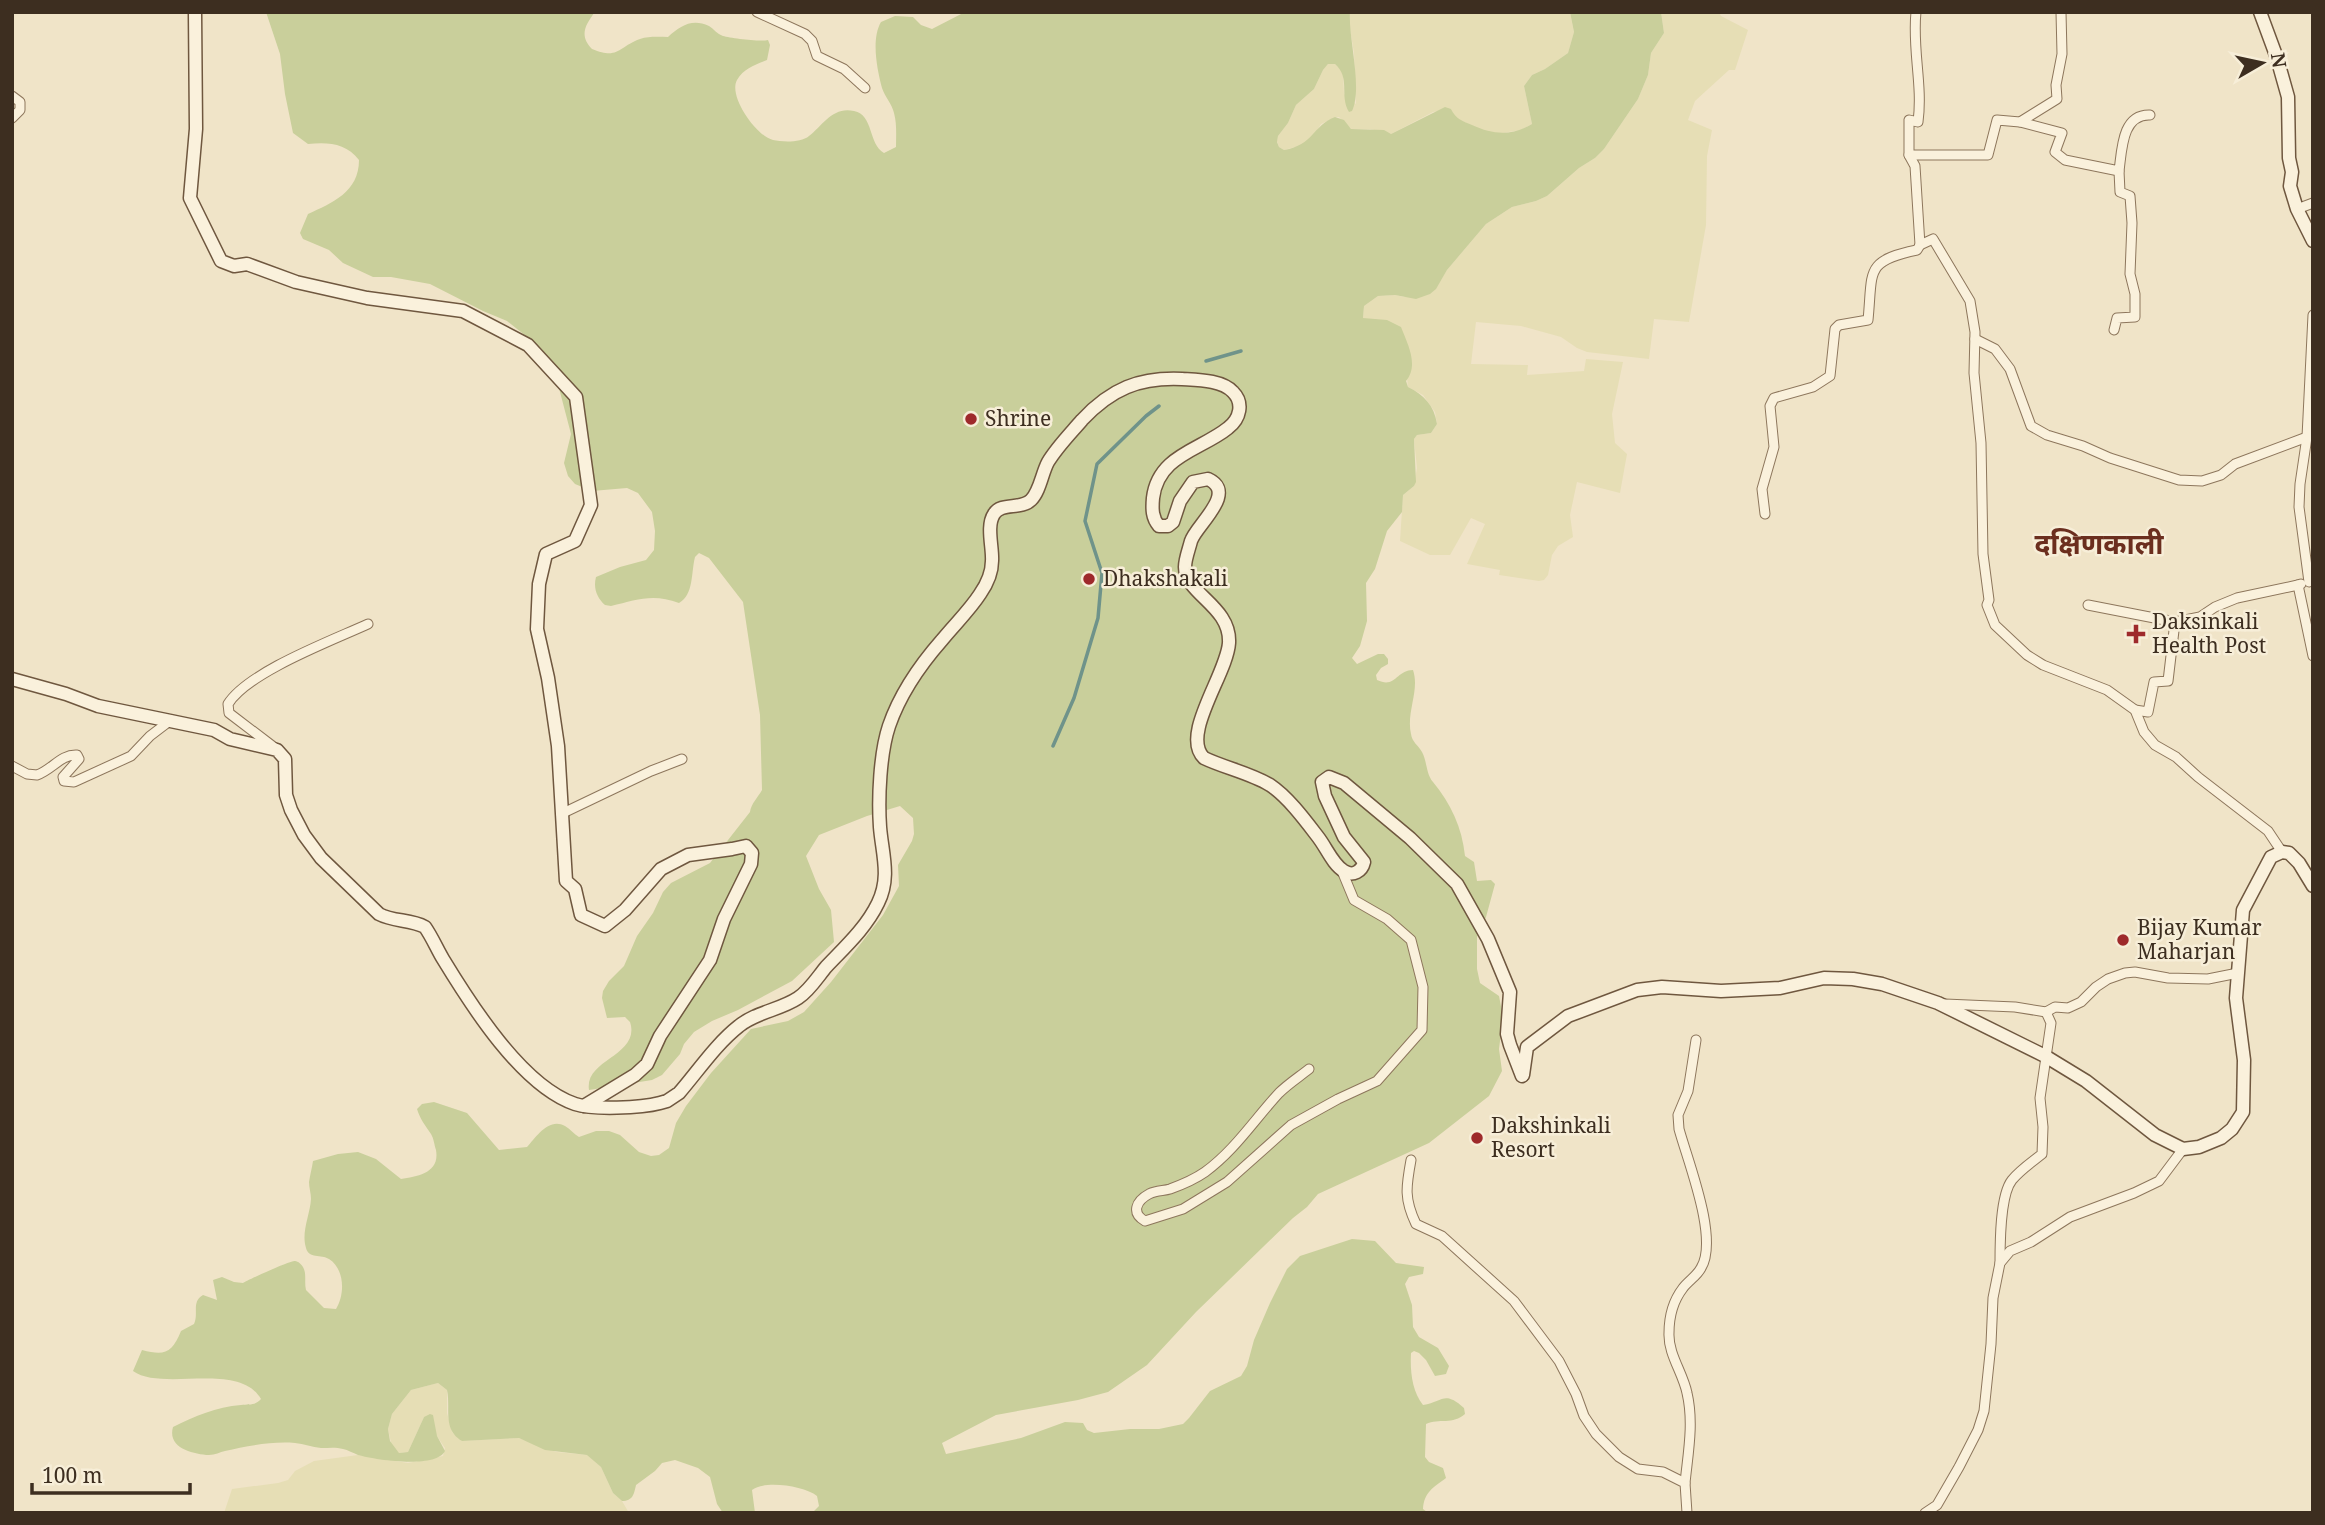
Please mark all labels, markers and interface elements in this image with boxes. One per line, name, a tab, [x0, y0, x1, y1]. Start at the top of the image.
north arrow	[2227, 28, 2297, 98]
text: N	[2265, 51, 2293, 70]
place label: Shrine	[985, 404, 1051, 432]
marker: Shrine	[963, 411, 979, 427]
district label: दक्षि‍णकाली	[2034, 524, 2164, 562]
place label: Dhakshakali	[1103, 564, 1228, 592]
marker: Dhakshakali	[1081, 571, 1097, 587]
place label: Daksinkali Health Post	[2152, 607, 2266, 659]
marker: Daksinkali Health Post	[2126, 624, 2146, 644]
place label: Bijay Kumar Maharjan	[2137, 913, 2262, 965]
marker: Bijay Kumar Maharjan	[2115, 932, 2131, 948]
place label: Dakshinkali Resort	[1491, 1111, 1611, 1163]
marker: Dakshinkali Resort	[1469, 1130, 1485, 1146]
scale bar	[32, 1452, 189, 1496]
text: 100 m	[42, 1461, 103, 1489]

